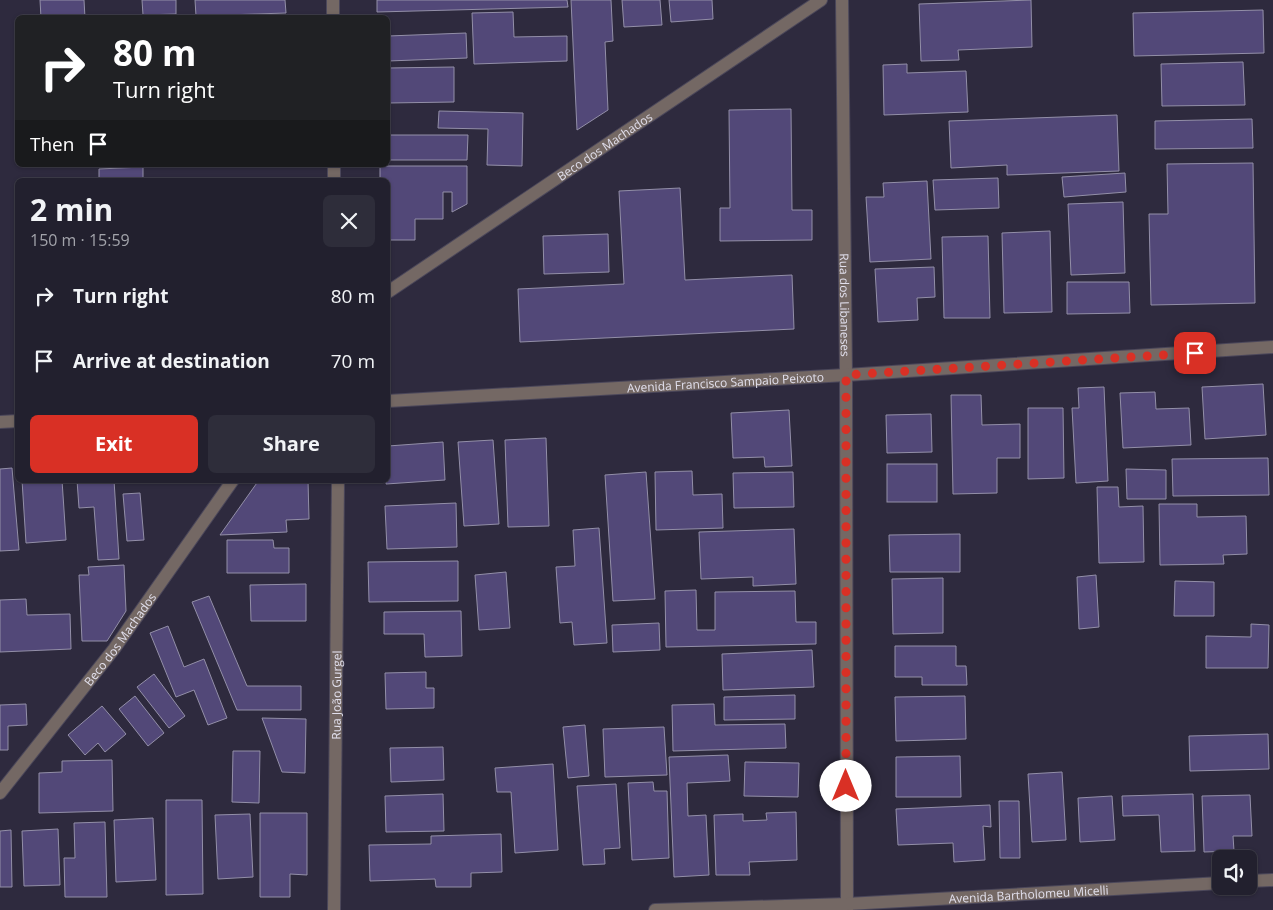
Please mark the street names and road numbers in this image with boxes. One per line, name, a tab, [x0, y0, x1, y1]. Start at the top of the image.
street label: Beco dos Machados	[553, 108, 656, 184]
street label: Rua dos Libaneses	[836, 253, 854, 357]
street label: Avenida Francisco Sampaio Peixoto	[626, 368, 824, 396]
street label: Beco dos Machados	[80, 589, 160, 689]
street label: Rua João Gurgel	[327, 650, 345, 740]
street label: Avenida Bartholomeu Micelli	[948, 881, 1109, 907]

